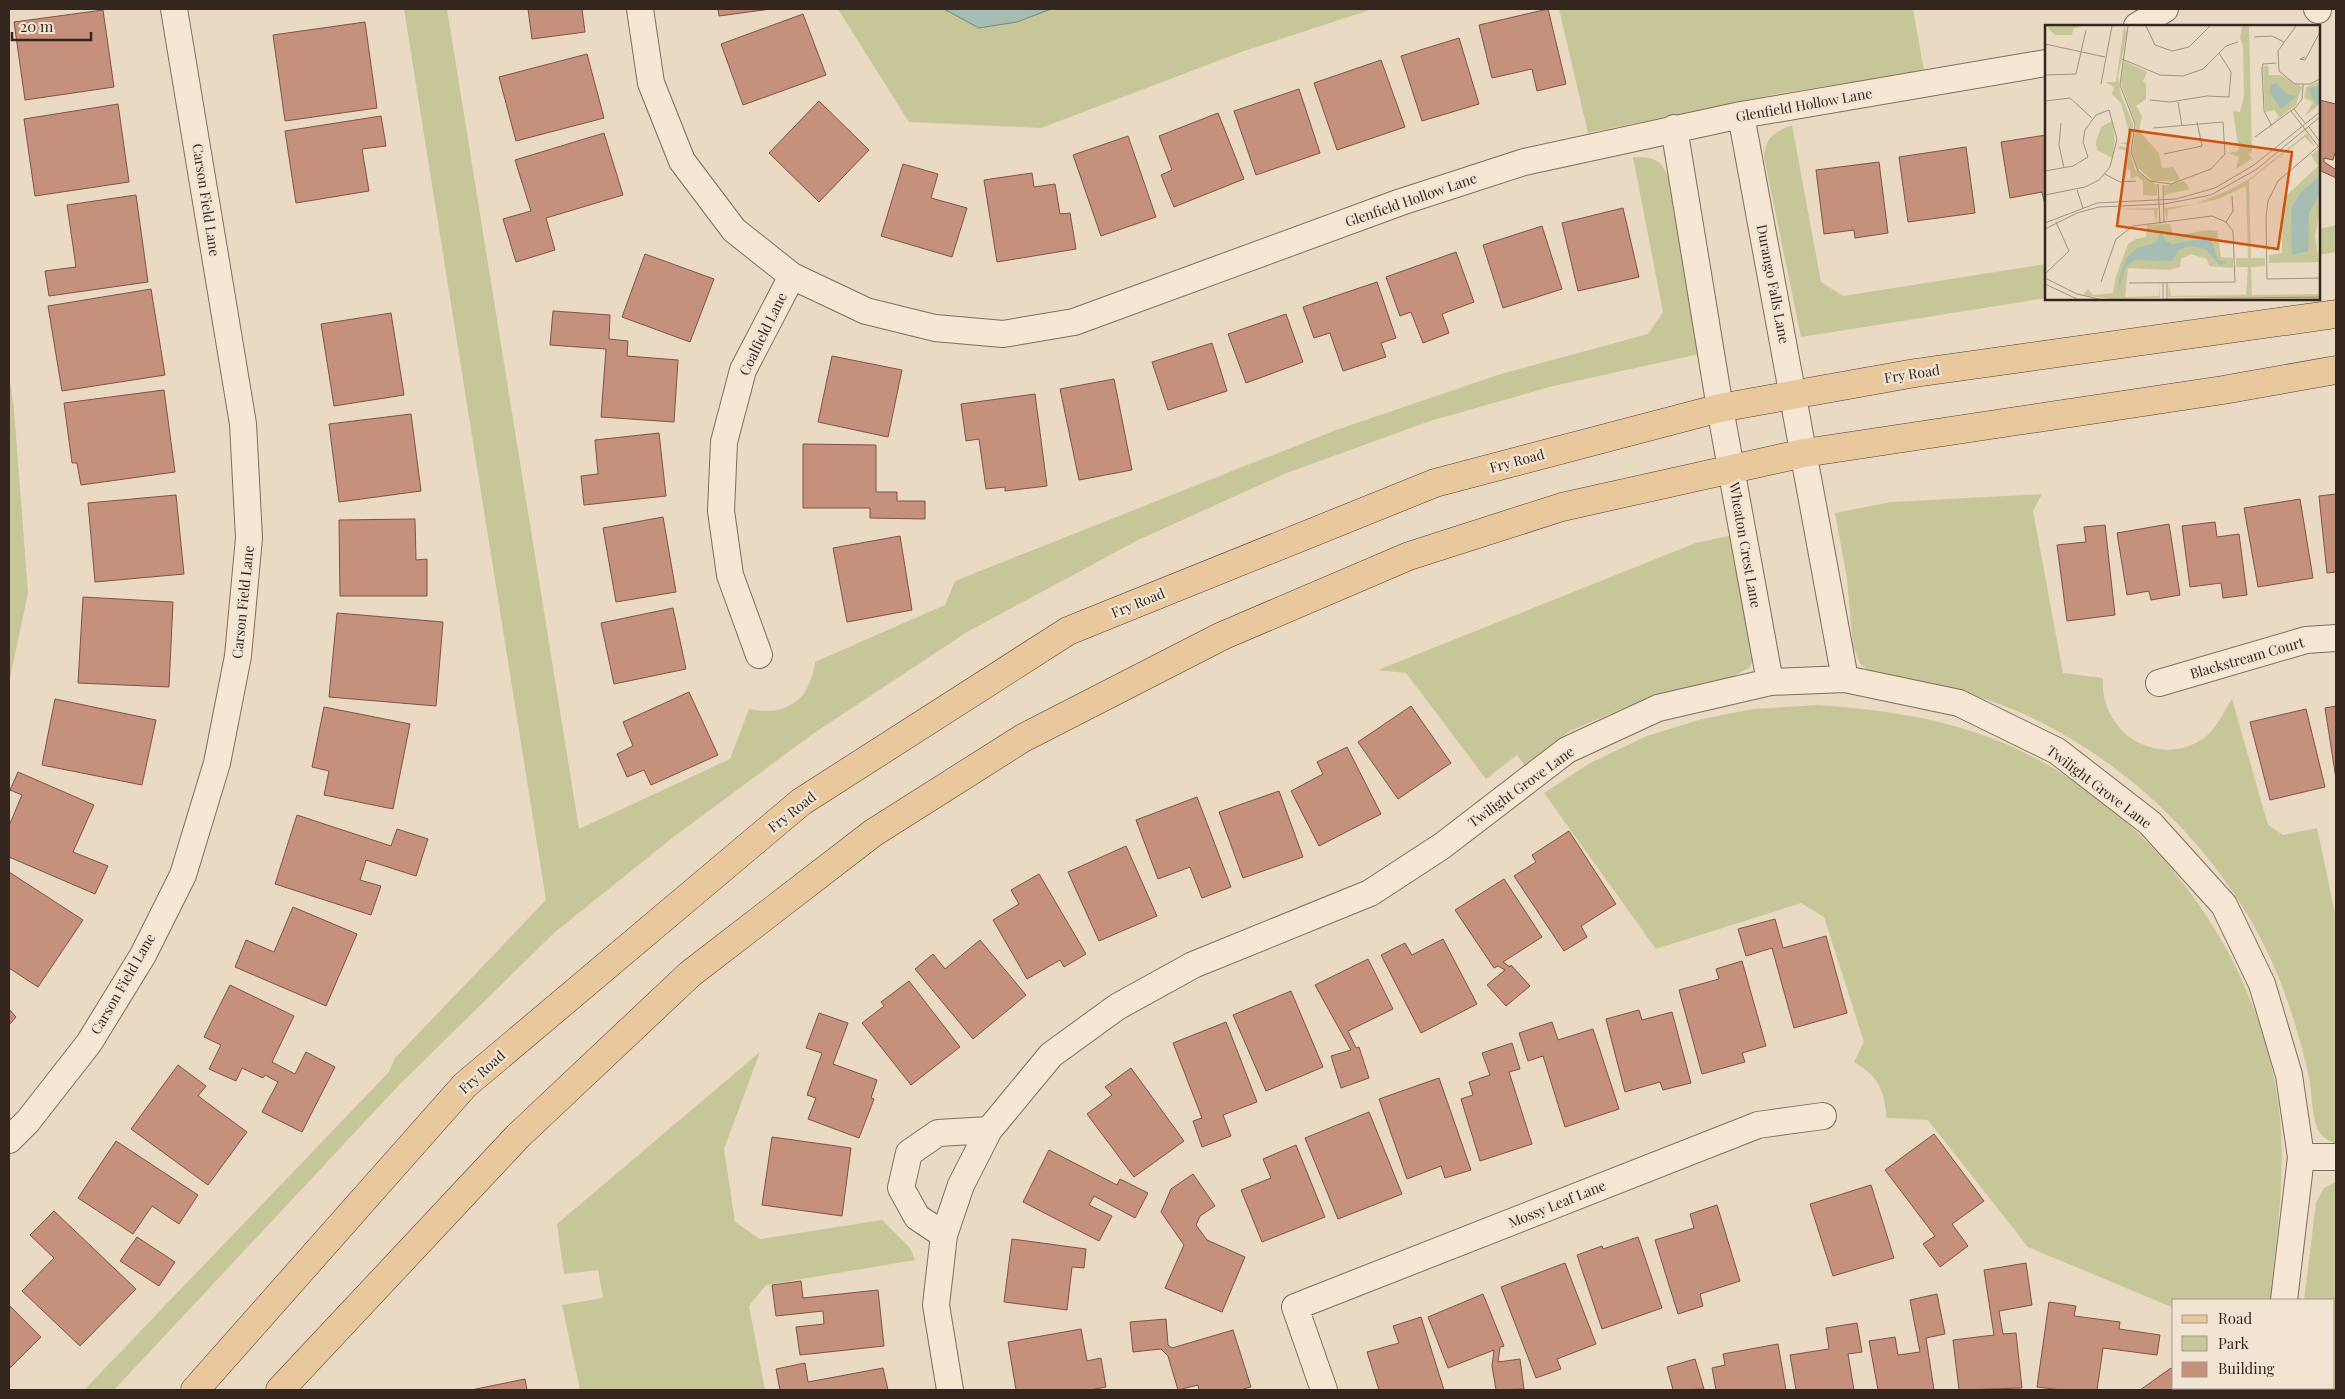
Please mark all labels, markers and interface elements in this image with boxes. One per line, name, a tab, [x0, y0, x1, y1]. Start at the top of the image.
scale bar	[12, 10, 91, 42]
text: 20 m	[20, 16, 54, 36]
inset map	[2045, 25, 2320, 300]
street label: Glenfield Hollow Lane	[1734, 83, 1874, 126]
street label: Carson Field Lane	[188, 142, 225, 258]
street label: Glenfield Hollow Lane	[1342, 168, 1479, 231]
street label: Durango Falls Lane	[1753, 223, 1794, 345]
street label: Coalfield Lane	[734, 289, 791, 378]
street label: Fry Road	[1883, 360, 1941, 387]
street label: Fry Road	[1487, 444, 1546, 477]
street label: Wheaton Crest Lane	[1725, 480, 1766, 609]
street label: Carson Field Lane	[227, 544, 258, 660]
street label: Fry Road	[1108, 583, 1167, 622]
street label: Blackstream Court	[2188, 632, 2307, 683]
street label: Twilight Grove Lane	[2043, 741, 2156, 832]
street label: Twilight Grove Lane	[1464, 742, 1578, 832]
street label: Fry Road	[764, 787, 820, 836]
street label: Carson Field Lane	[86, 930, 159, 1038]
street label: Fry Road	[454, 1046, 509, 1098]
street label: Mossy Leaf Lane	[1505, 1175, 1608, 1232]
legend	[2172, 1299, 2335, 1389]
text: Road	[2218, 1308, 2252, 1328]
text: Park	[2218, 1333, 2250, 1353]
text: Building	[2218, 1358, 2275, 1378]

